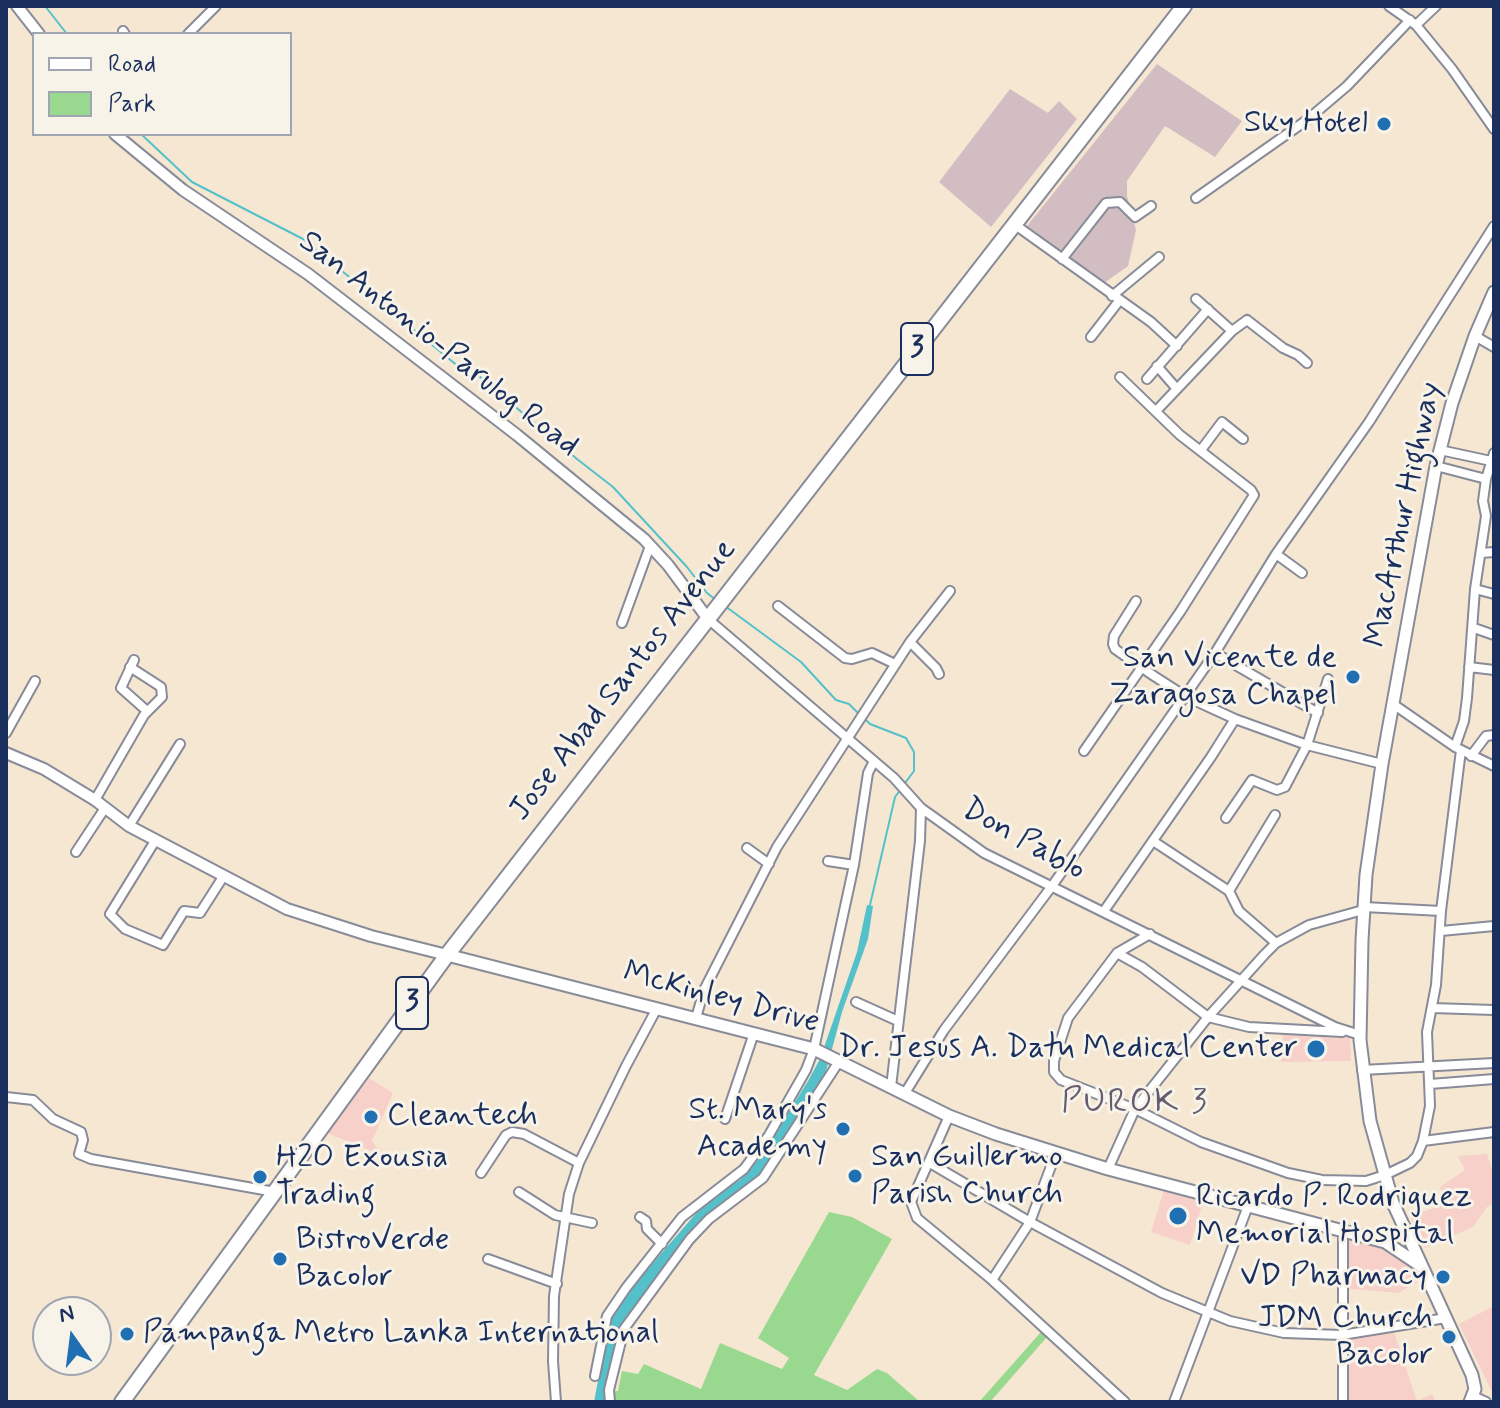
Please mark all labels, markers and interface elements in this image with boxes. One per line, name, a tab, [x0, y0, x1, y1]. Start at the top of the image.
legend	[32, 32, 292, 136]
text: Road	[108, 49, 156, 80]
text: Park	[108, 89, 156, 120]
place label: Sky Hotel	[1244, 105, 1368, 143]
marker: Sky Hotel	[1375, 115, 1393, 133]
street label: San Antonio-Parulog Road	[290, 224, 586, 466]
road number: 3	[901, 323, 933, 375]
street label: MacArthur Highway	[1358, 379, 1452, 651]
street label: Jose Abad Santos Avenue	[502, 533, 746, 829]
place label: San Vicente de Zaragosa Chapel	[1110, 640, 1337, 715]
marker: San Vicente de Zaragosa Chapel	[1344, 668, 1362, 686]
street label: Don Pablo	[955, 791, 1091, 891]
street label: McKinley Drive	[619, 954, 823, 1044]
road number: 3	[396, 977, 428, 1029]
place label: Dr. Jesus A. Datu Medical Center	[838, 1030, 1298, 1068]
marker: Dr. Jesus A. Datu Medical Center	[1305, 1038, 1327, 1060]
district label: PUROK 3	[1064, 1084, 1206, 1124]
place label: St. Mary's Academy	[688, 1092, 827, 1167]
place label: Cleantech	[387, 1098, 538, 1136]
marker: Cleantech	[362, 1108, 380, 1126]
marker: St. Mary's Academy	[834, 1120, 852, 1138]
place label: San Guillermo Parish Church	[871, 1139, 1063, 1214]
place label: H2O Exousia Trading	[276, 1140, 448, 1215]
marker: San Guillermo Parish Church	[846, 1167, 864, 1185]
marker: H2O Exousia Trading	[251, 1168, 269, 1186]
place label: Ricardo P. Rodriguez Memorial Hospital	[1196, 1179, 1472, 1254]
marker: Ricardo P. Rodriguez Memorial Hospital	[1167, 1205, 1189, 1227]
place label: BistroVerde Bacolor	[296, 1222, 449, 1297]
marker: BistroVerde Bacolor	[271, 1250, 289, 1268]
place label: VD Pharmacy	[1240, 1258, 1427, 1296]
marker: VD Pharmacy	[1434, 1268, 1452, 1286]
north arrow	[32, 1296, 112, 1376]
text: N	[56, 1299, 77, 1330]
place label: JDM Church Bacolor	[1258, 1300, 1433, 1375]
place label: Pampanga Metro Lanka International	[143, 1315, 659, 1353]
marker: Pampanga Metro Lanka International	[118, 1325, 136, 1343]
marker: JDM Church Bacolor	[1440, 1328, 1458, 1346]

